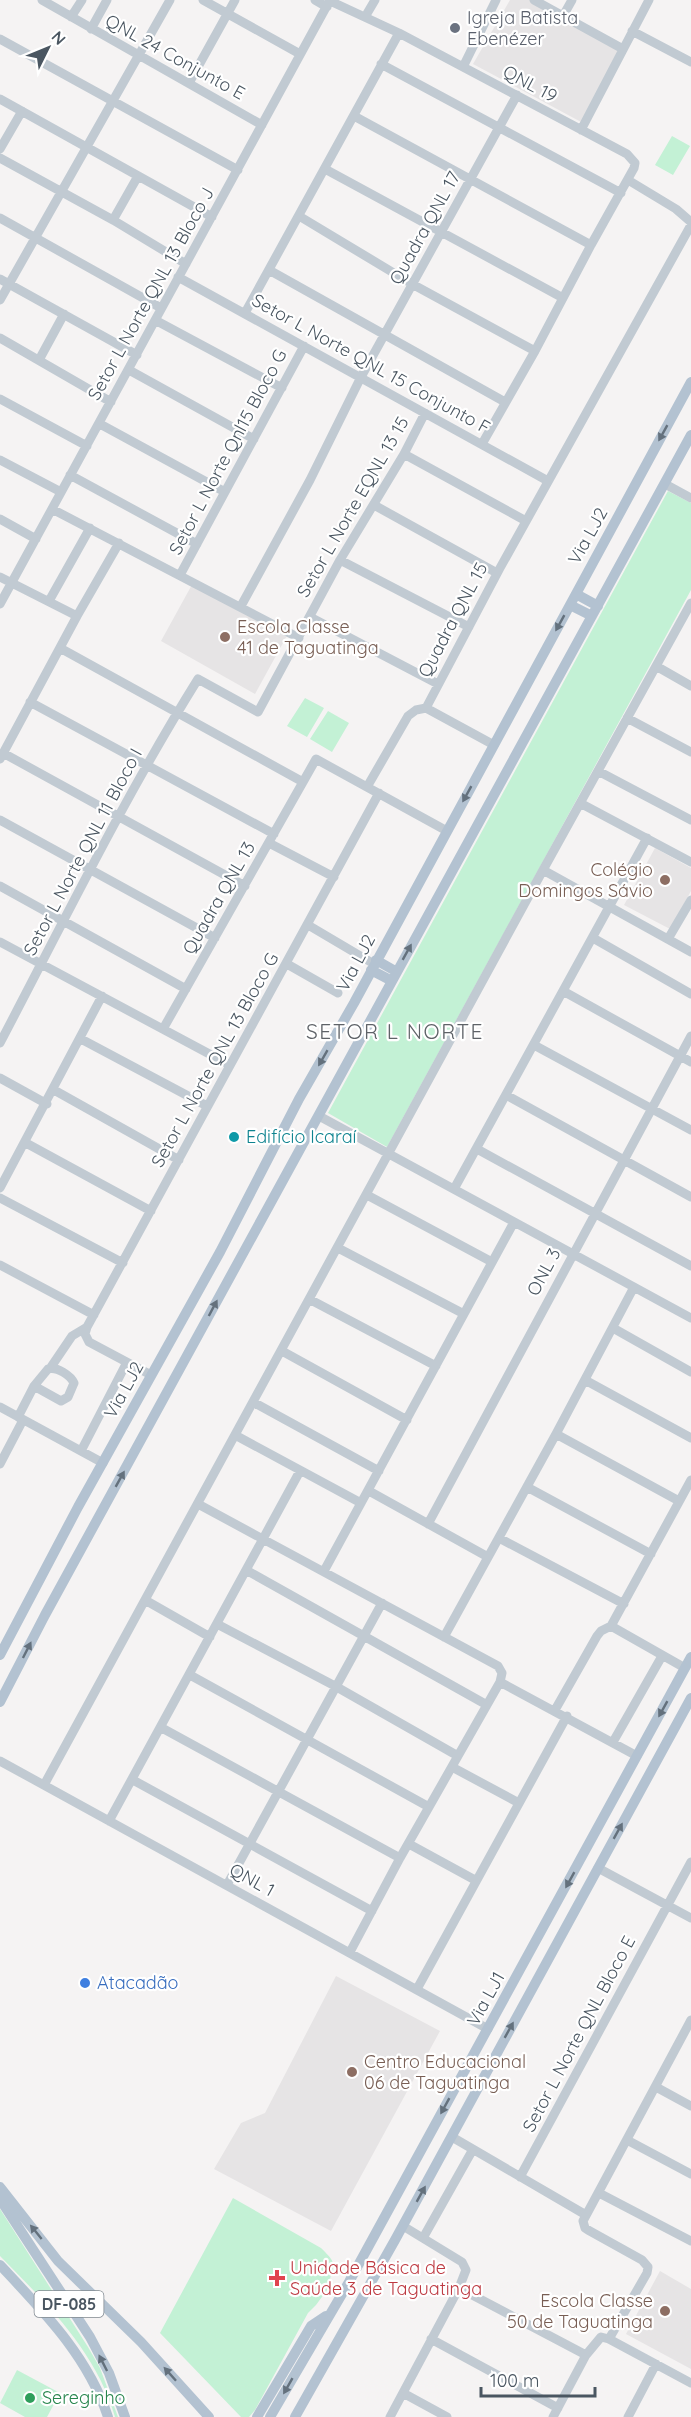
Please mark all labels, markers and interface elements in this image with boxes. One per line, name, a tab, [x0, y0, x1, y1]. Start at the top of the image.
place label: Igreja Batista Ebenézer	[467, 6, 578, 50]
street label: QNL 24 Conjunto E	[101, 9, 249, 104]
north arrow	[18, 18, 78, 78]
marker: Igreja Batista Ebenézer	[448, 21, 462, 35]
text: N	[48, 27, 70, 49]
street label: QNL 19	[499, 60, 561, 107]
street label: Quadra QNL 17	[384, 167, 465, 288]
street label: Setor L Norte QNL 13 Bloco J	[82, 183, 219, 404]
street label: Setor L Norte QNL 15 Conjunto F	[248, 288, 494, 439]
street label: Setor L Norte Qnl15 Bloco G	[164, 345, 292, 558]
street label: Setor L Norte EQNL 13 15	[291, 412, 414, 601]
one-way arrow	[658, 425, 668, 442]
street label: Via LJ2	[563, 503, 613, 568]
street label: Quadra QNL 15	[413, 558, 492, 681]
place label: Escola Classe 41 de Taguatinga	[237, 615, 379, 659]
one-way arrow	[555, 615, 565, 632]
marker: Escola Classe 41 de Taguatinga	[218, 630, 232, 644]
street label: Setor L Norte QNL 11 Bloco I	[18, 744, 147, 959]
one-way arrow	[462, 786, 472, 803]
street label: Quadra QNL 13	[177, 837, 260, 958]
place label: Colégio Domingos Sávio	[518, 858, 653, 902]
marker: Colégio Domingos Sávio	[658, 873, 672, 887]
street label: Via LJ2	[331, 930, 380, 995]
one-way arrow	[402, 943, 412, 960]
street label: Setor L Norte QNL 13 Bloco G	[146, 948, 283, 1171]
district label: SETOR L NORTE	[306, 1018, 484, 1044]
one-way arrow	[318, 1049, 328, 1066]
place label: Edifício Icaraí	[246, 1125, 357, 1148]
marker: Edifício Icaraí	[227, 1130, 241, 1144]
street label: ONL 3	[521, 1244, 566, 1300]
one-way arrow	[208, 1299, 218, 1316]
street label: Via LJ2	[99, 1357, 149, 1422]
one-way arrow	[115, 1470, 125, 1487]
one-way arrow	[22, 1642, 32, 1659]
one-way arrow	[658, 1701, 668, 1718]
one-way arrow	[613, 1822, 623, 1839]
street label: QNL 1	[226, 1858, 279, 1901]
one-way arrow	[565, 1872, 575, 1889]
street label: Setor L Norte QNL Bloco E	[517, 1932, 640, 2136]
street label: Via LJ1	[461, 1968, 510, 2030]
place label: Atacadão	[97, 1971, 179, 1994]
marker: Atacadão	[78, 1976, 92, 1990]
one-way arrow	[504, 2022, 514, 2039]
place label: Centro Educacional 06 de Taguatinga	[364, 2050, 526, 2094]
marker: Centro Educacional 06 de Taguatinga	[345, 2065, 359, 2079]
one-way arrow	[440, 2098, 451, 2114]
one-way arrow	[415, 2186, 426, 2202]
one-way arrow	[30, 2225, 42, 2240]
place label: Unidade Básica de Saúde 3 de Taguatinga	[290, 2256, 482, 2300]
marker: Unidade Básica de Saúde 3 de Taguatinga	[268, 2269, 286, 2287]
place label: Escola Classe 50 de Taguatinga	[507, 2289, 653, 2333]
road number: DF-085	[34, 2291, 104, 2317]
marker: Escola Classe 50 de Taguatinga	[658, 2304, 672, 2318]
one-way arrow	[99, 2354, 108, 2371]
scale bar	[481, 2360, 595, 2398]
one-way arrow	[163, 2366, 177, 2381]
text: 100 m	[490, 2369, 539, 2392]
one-way arrow	[283, 2378, 293, 2395]
place label: Sereginho	[42, 2386, 125, 2409]
marker: Sereginho	[23, 2391, 37, 2405]

